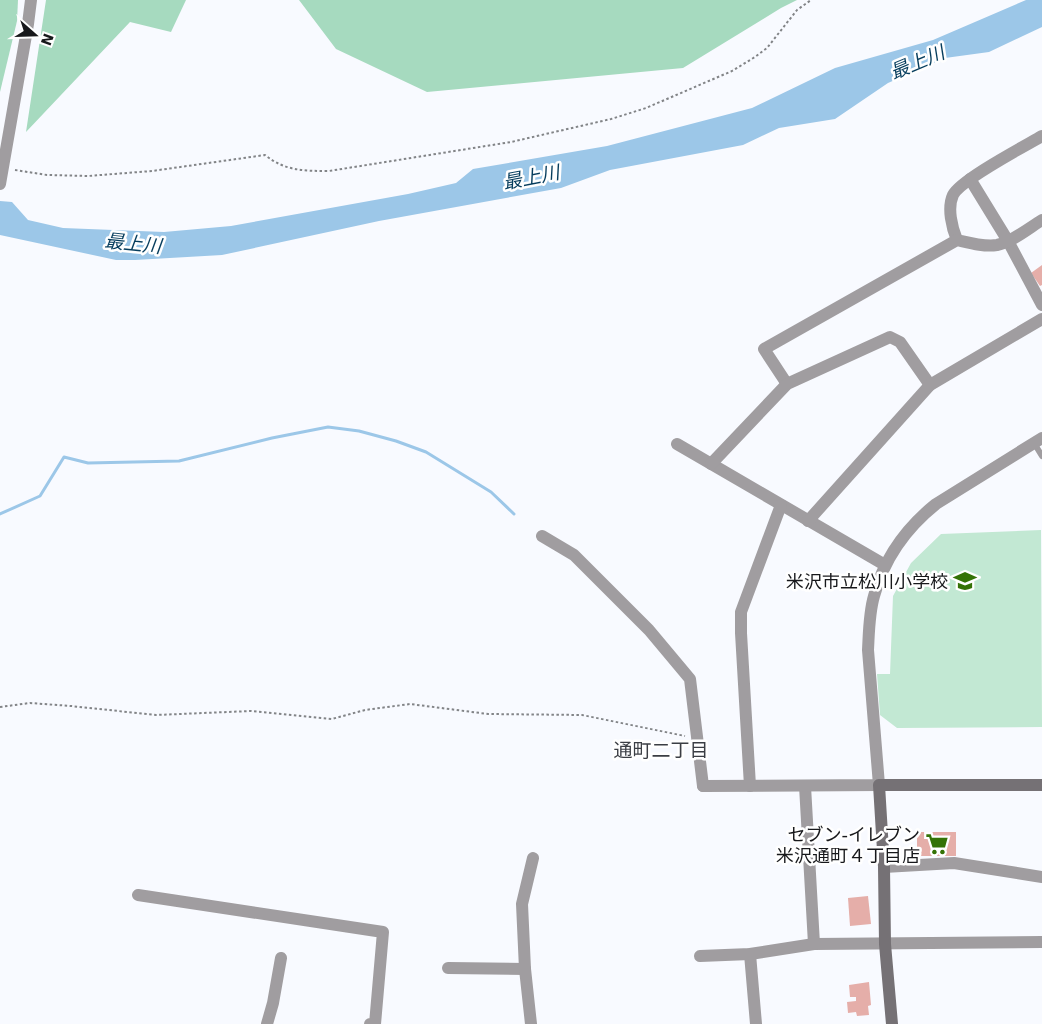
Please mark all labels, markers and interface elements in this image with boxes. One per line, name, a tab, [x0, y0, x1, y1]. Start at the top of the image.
north arrow	[10, 10, 60, 60]
text: N	[38, 31, 57, 48]
water label: 最上川	[886, 40, 949, 83]
water label: 最上川	[501, 160, 563, 193]
water label: 最上川	[103, 229, 164, 257]
school or university icon: 米沢市立松川小学校	[952, 568, 978, 594]
place label: 米沢市立松川小学校	[786, 571, 948, 592]
district label: 通町二丁目	[613, 739, 709, 761]
place label: セブン-イレブン 米沢通町４丁目店	[776, 824, 920, 866]
supermarket icon: セブン-イレブン 米沢通町４丁目店	[924, 831, 950, 857]

